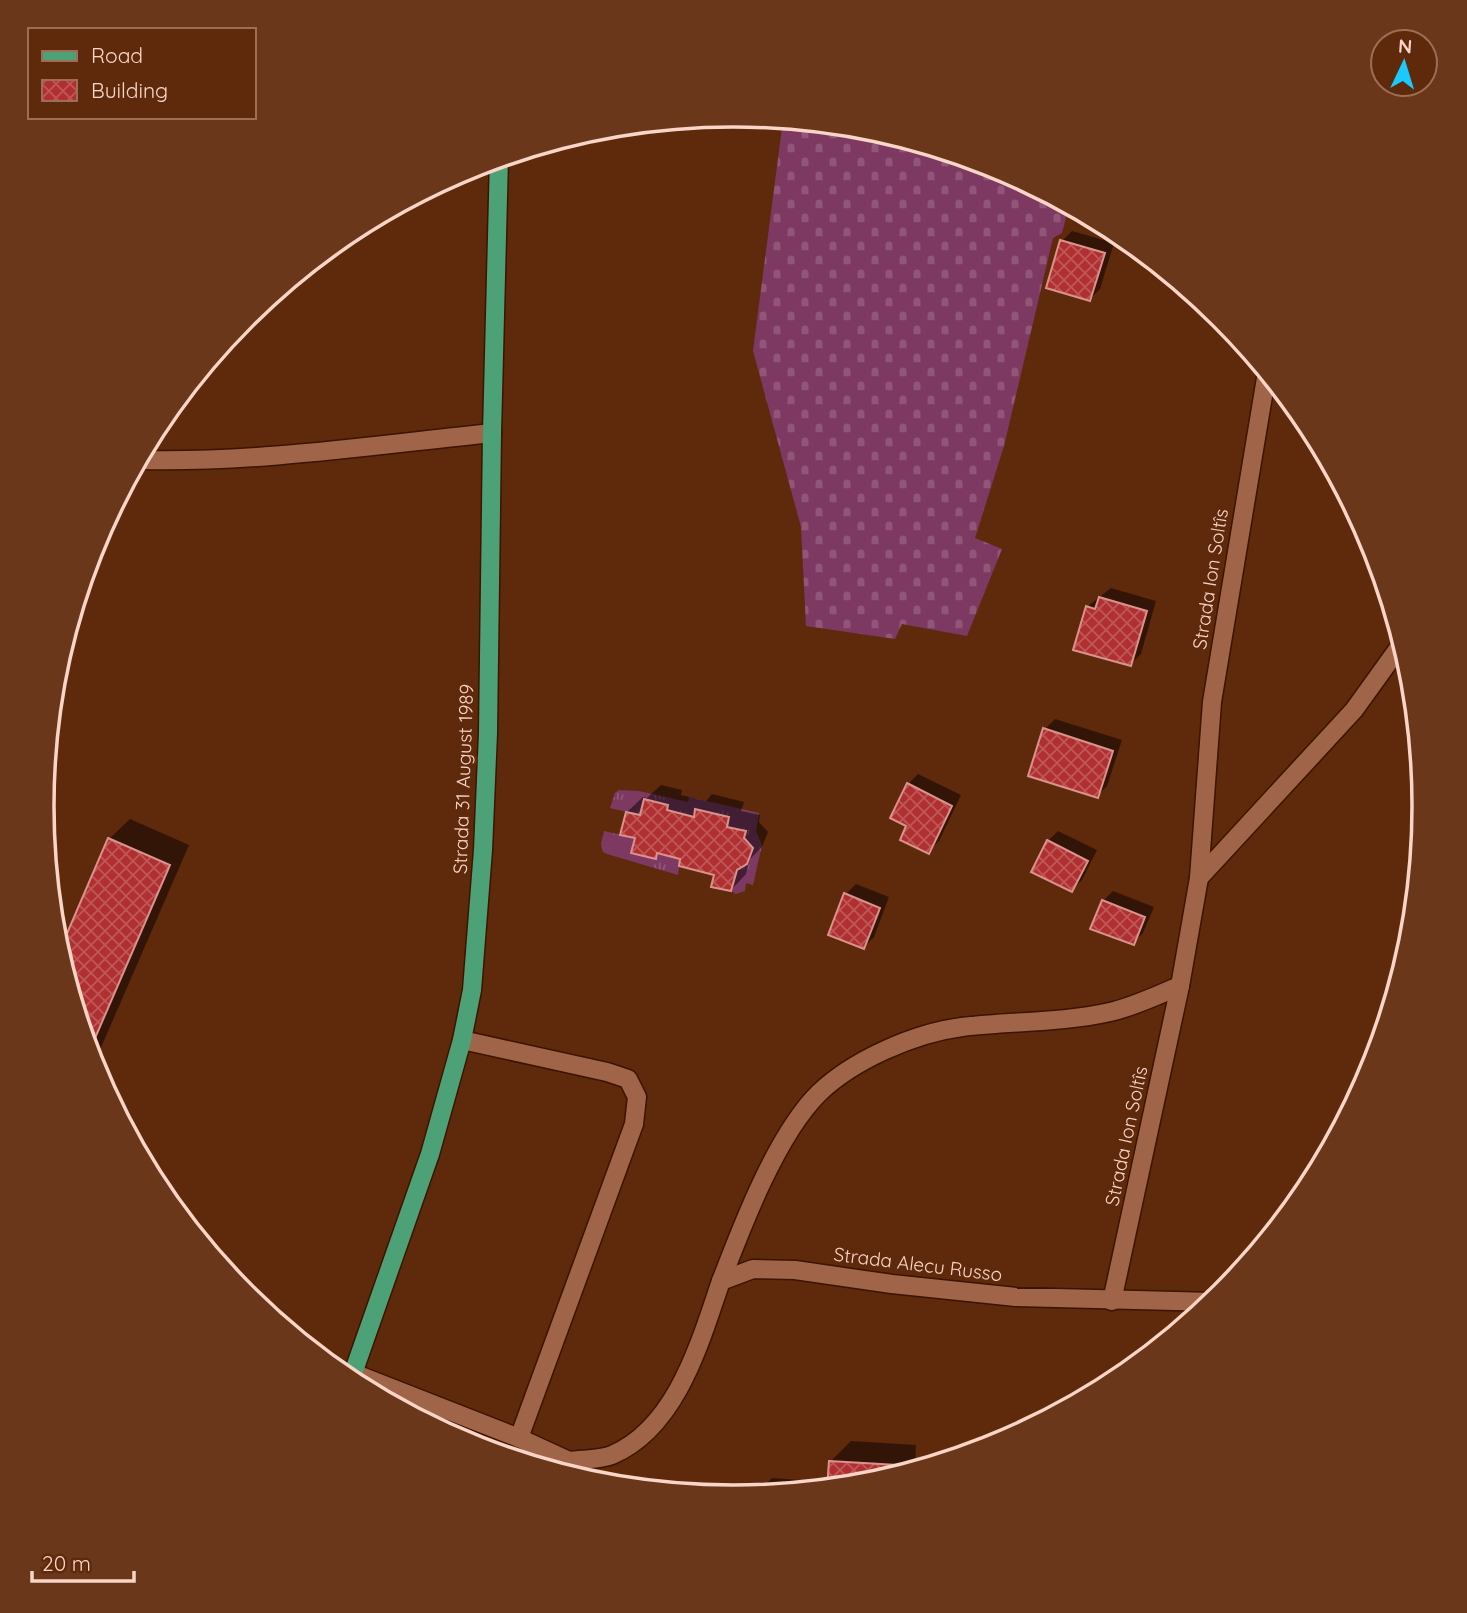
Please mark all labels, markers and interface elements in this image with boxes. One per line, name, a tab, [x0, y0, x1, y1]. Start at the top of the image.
legend	[28, 28, 256, 119]
north arrow	[1369, 28, 1439, 98]
text: N	[1397, 34, 1413, 58]
text: Road	[91, 42, 143, 68]
text: Building	[91, 77, 168, 103]
street label: Strada Ion Soltîs	[1187, 507, 1233, 651]
street label: Strada 31 August 1989	[448, 683, 478, 875]
street label: Strada Ion Soltîs	[1099, 1064, 1153, 1208]
street label: Strada Alecu Russo	[832, 1242, 1004, 1286]
scale bar	[32, 1540, 133, 1584]
text: 20 m	[42, 1550, 91, 1576]

